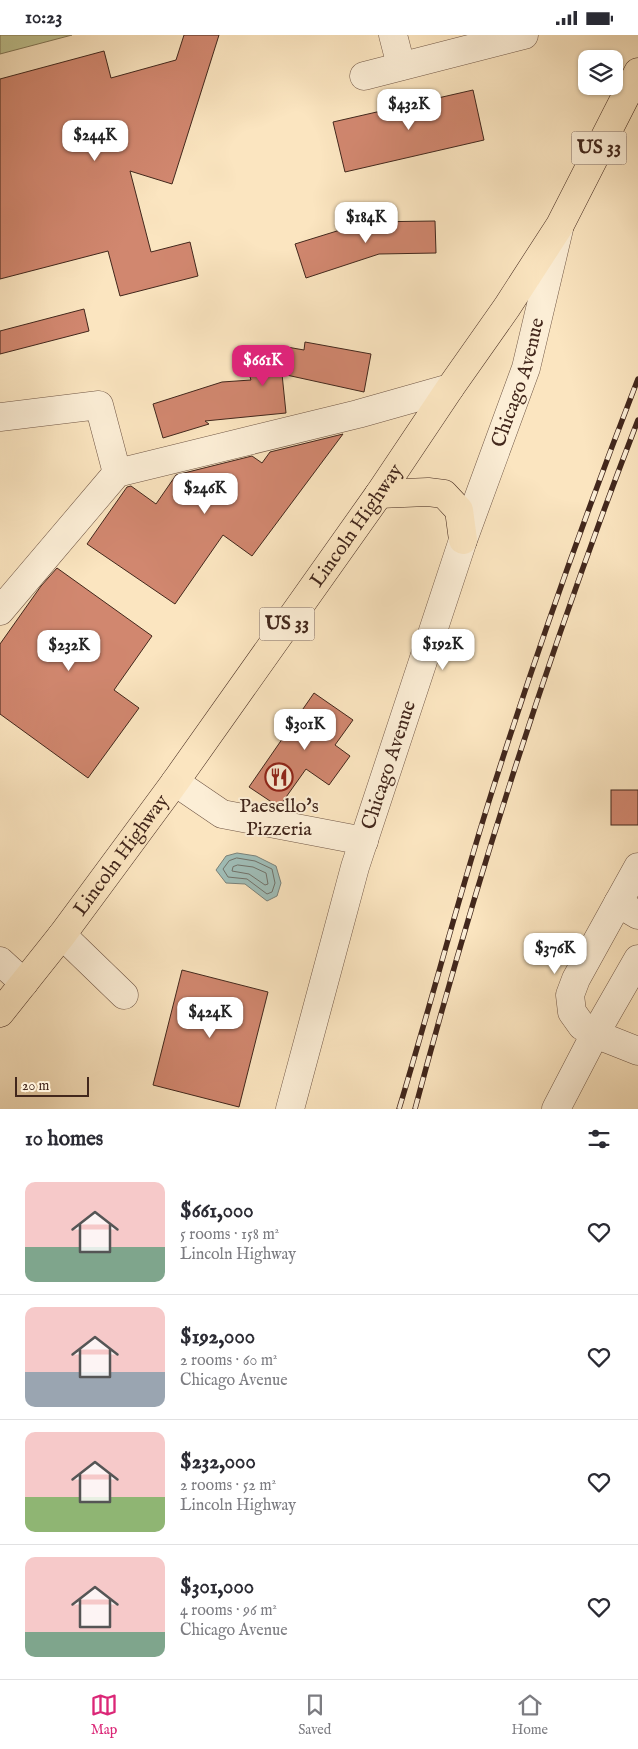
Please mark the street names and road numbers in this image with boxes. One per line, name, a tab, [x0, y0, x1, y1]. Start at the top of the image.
road number: US 33	[572, 131, 626, 165]
street label: Chicago Avenue	[486, 315, 550, 451]
street label: Lincoln Highway	[304, 459, 408, 592]
road number: US 33	[260, 607, 314, 641]
street label: Chicago Avenue	[356, 697, 422, 833]
street label: Lincoln Highway	[68, 789, 174, 921]

